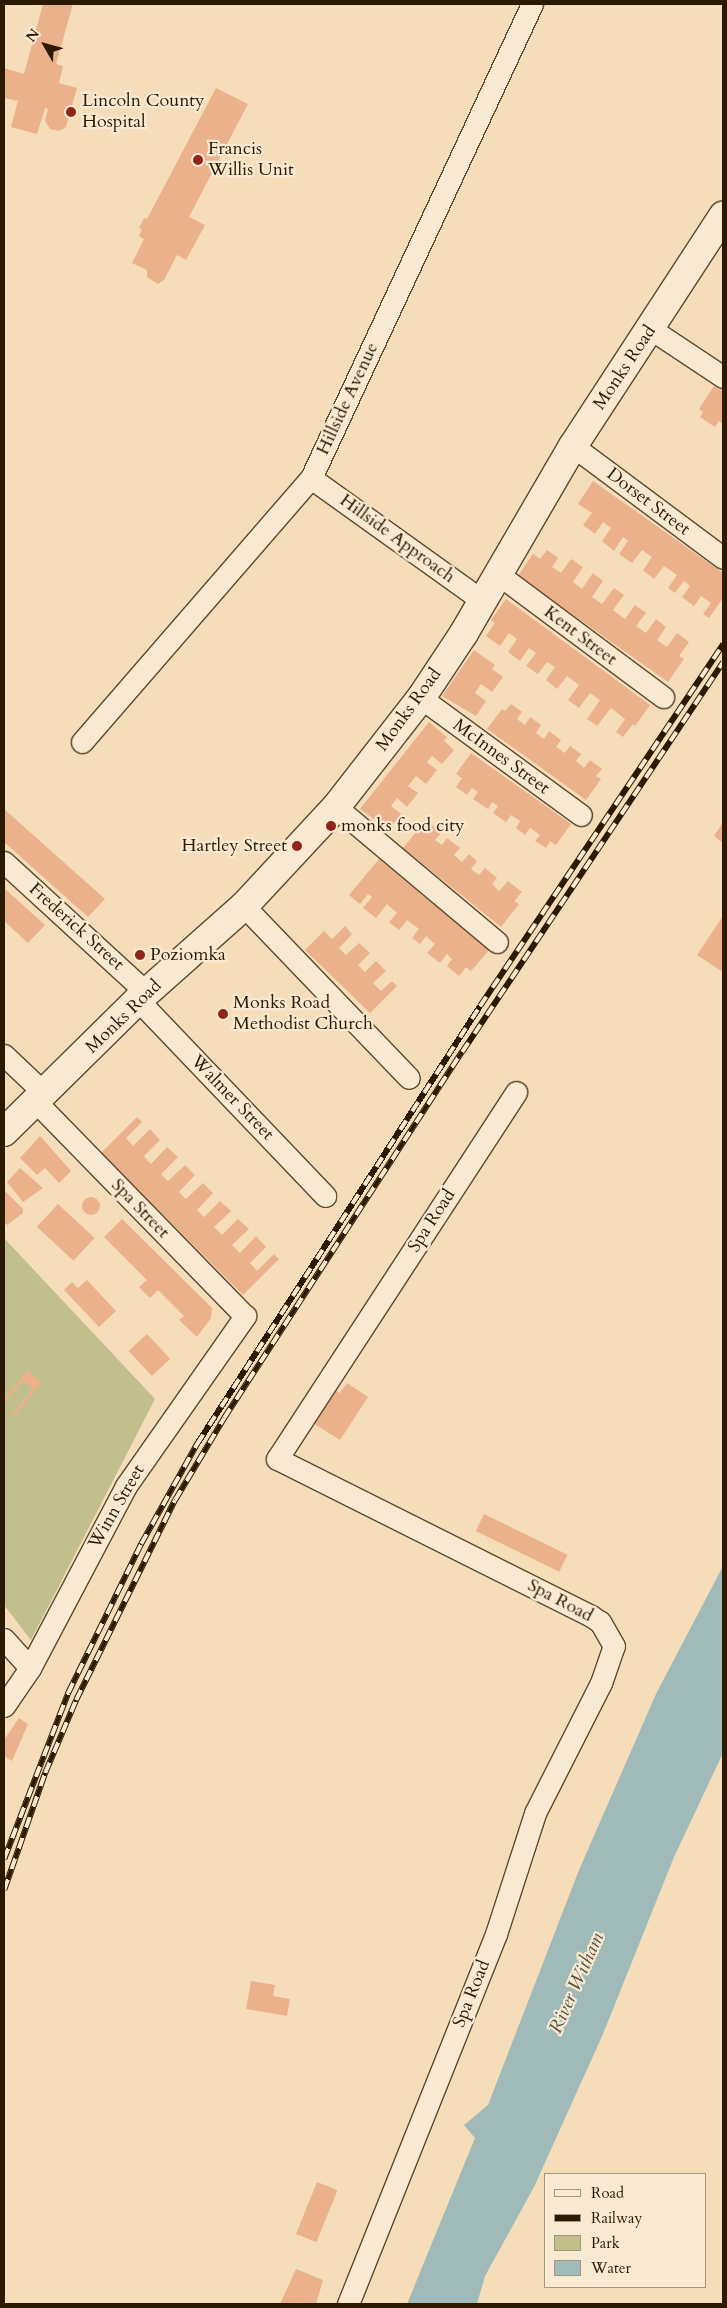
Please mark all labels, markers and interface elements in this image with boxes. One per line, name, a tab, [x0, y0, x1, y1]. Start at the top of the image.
north arrow	[20, 20, 70, 70]
text: N	[22, 25, 44, 46]
place label: Lincoln County Hospital	[82, 91, 205, 134]
marker: Lincoln County Hospital	[64, 105, 78, 119]
place label: Francis Willis Unit	[208, 139, 294, 182]
marker: Francis Willis Unit	[192, 154, 204, 166]
street label: Monks Road	[589, 322, 661, 414]
street label: Hillside Avenue	[313, 339, 383, 459]
street label: Dorset Street	[602, 464, 694, 540]
street label: Hillside Approach	[335, 490, 459, 588]
street label: Kent Street	[539, 602, 621, 670]
street label: Monks Road	[372, 664, 446, 756]
street label: McInnes Street	[448, 715, 554, 799]
place label: monks food city	[341, 815, 464, 837]
marker: monks food city	[325, 820, 337, 832]
place label: Hartley Street	[182, 835, 287, 857]
marker: Hartley Street	[291, 840, 303, 852]
street label: Frederick Street	[24, 879, 128, 975]
place label: Poziomka	[150, 944, 226, 966]
marker: Poziomka	[134, 949, 146, 961]
street label: Monks Road	[82, 976, 166, 1058]
place label: Monks Road Methodist Church	[233, 993, 373, 1036]
marker: Monks Road Methodist Church	[217, 1008, 229, 1020]
street label: Walmer Street	[186, 1051, 278, 1145]
street label: Spa Street	[106, 1175, 174, 1243]
street label: Spa Road	[404, 1185, 460, 1257]
street label: Winn Street	[84, 1461, 150, 1553]
street label: Spa Road	[524, 1575, 596, 1627]
water label: River Witham	[545, 1929, 609, 2037]
street label: Spa Road	[449, 1957, 495, 2031]
legend	[544, 2173, 707, 2288]
text: Road	[591, 2183, 624, 2203]
text: Railway	[591, 2208, 642, 2228]
text: Park	[591, 2233, 620, 2253]
text: Water	[591, 2258, 631, 2278]

